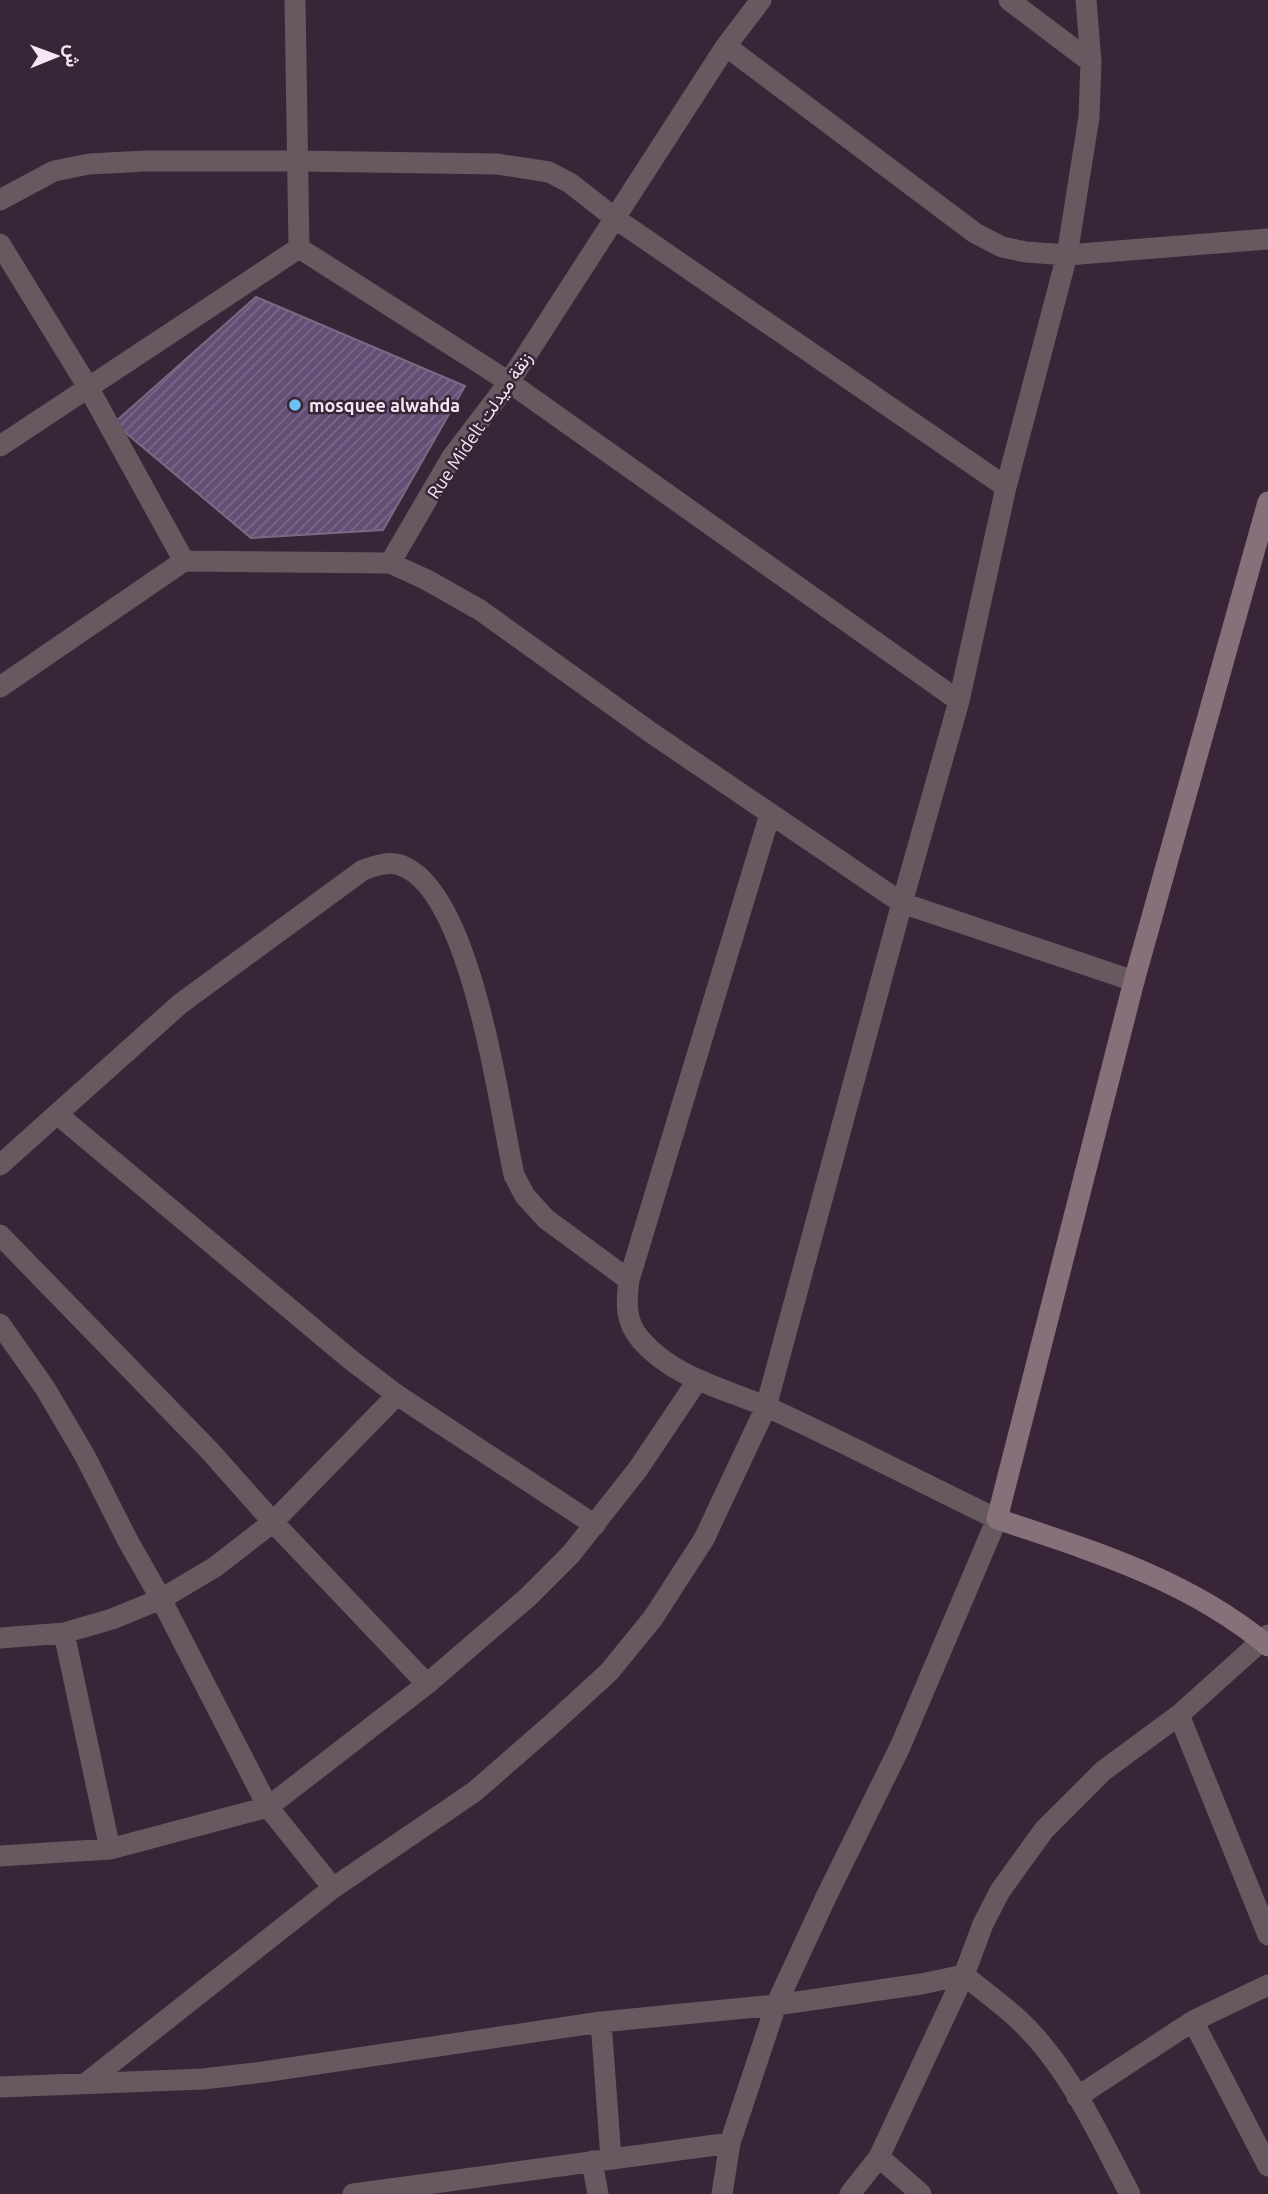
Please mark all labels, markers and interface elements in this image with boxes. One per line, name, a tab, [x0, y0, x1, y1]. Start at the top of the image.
north arrow	[21, 21, 91, 91]
text: ش	[61, 44, 84, 67]
street label: Rue Midelt زنقة ميدلت	[423, 348, 537, 503]
place label: mosquee alwahda	[309, 395, 460, 415]
marker: mosquee alwahda	[287, 397, 303, 413]

